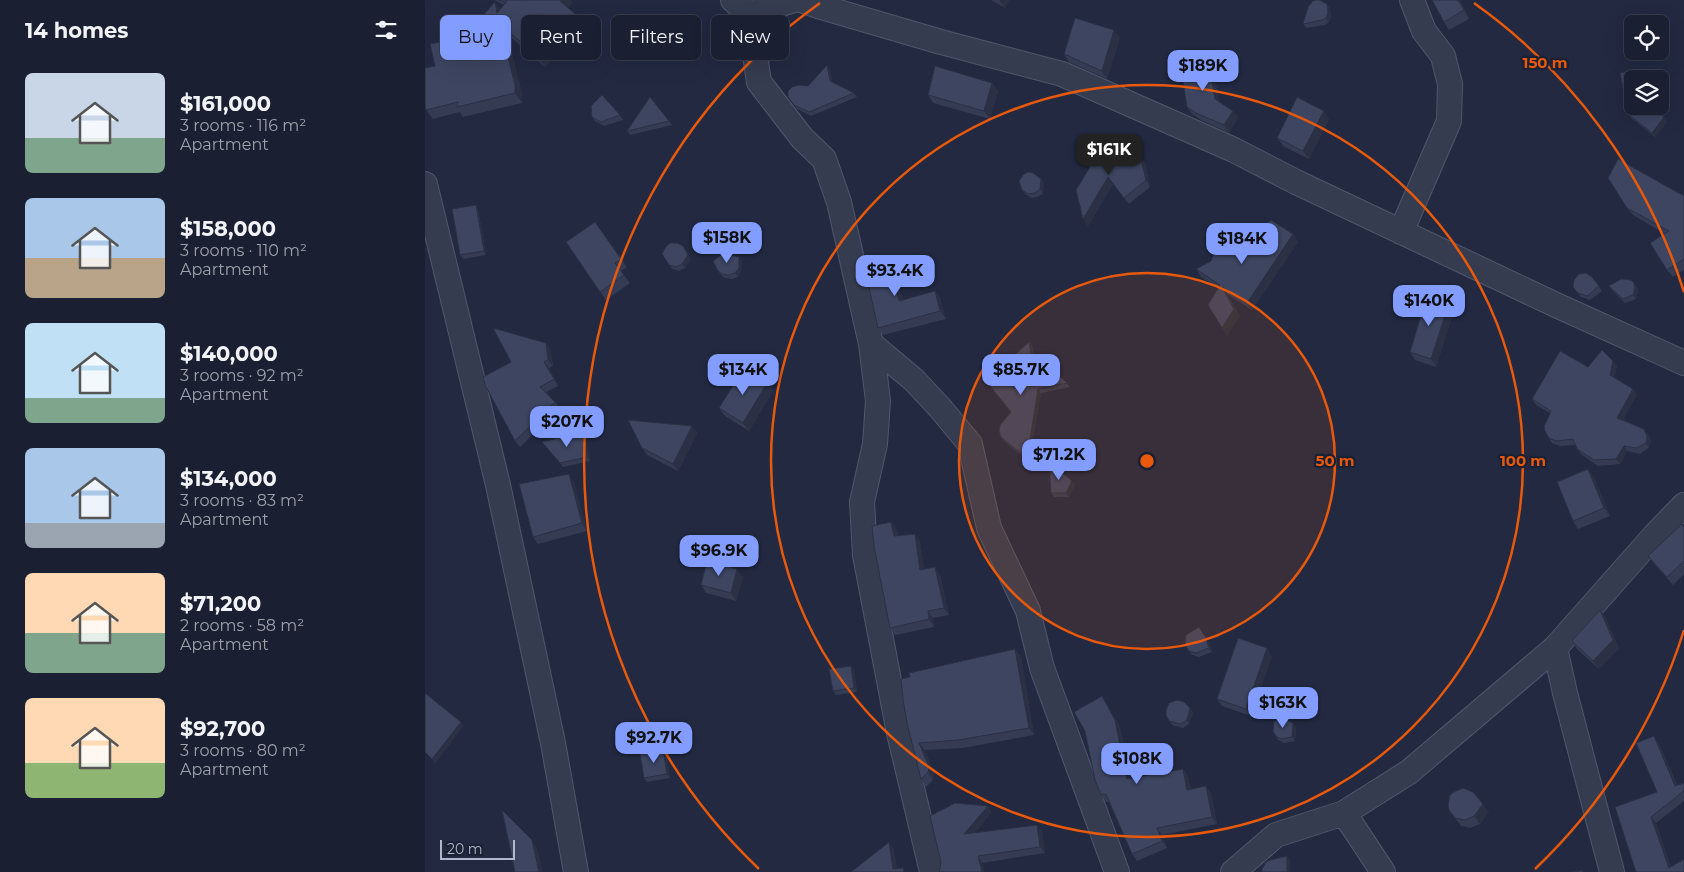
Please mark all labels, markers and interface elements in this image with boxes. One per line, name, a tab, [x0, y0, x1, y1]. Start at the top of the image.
chip: Buy	[440, 15, 511, 60]
chip: Rent	[521, 15, 601, 60]
chip: Filters	[611, 15, 701, 60]
chip: New	[711, 15, 789, 60]
map controls	[1624, 15, 1669, 115]
button: locate	[1624, 15, 1669, 60]
icon: filters	[372, 16, 400, 44]
text: 14 homes	[25, 18, 129, 43]
pin: $189K	[1168, 49, 1238, 92]
text: 150 m	[1523, 53, 1567, 72]
text: $189K	[1179, 56, 1227, 75]
button: layers	[1624, 70, 1669, 115]
text: $161,000	[180, 91, 271, 116]
icon: home	[65, 93, 125, 153]
text: 3 rooms · 116 m²	[180, 116, 306, 135]
pin: $161K	[1074, 134, 1144, 176]
text: Apartment	[180, 135, 269, 154]
text: $161K	[1087, 140, 1131, 159]
text: $158,000	[180, 216, 276, 241]
icon: home	[65, 218, 125, 278]
pin: $158K	[692, 222, 762, 264]
pin: $184K	[1207, 222, 1277, 265]
text: $158K	[703, 228, 751, 247]
text: $184K	[1217, 229, 1267, 248]
text: 3 rooms · 110 m²	[180, 241, 307, 260]
pin: $93.4K	[854, 254, 936, 297]
text: Apartment	[180, 260, 269, 279]
text: $93.4K	[867, 261, 923, 280]
pin: $140K	[1394, 284, 1464, 327]
text: $140K	[1404, 291, 1454, 310]
text: $140,000	[180, 341, 278, 366]
icon: home	[65, 343, 125, 403]
pin: $134K	[708, 354, 778, 396]
pin: $85.7K	[980, 354, 1062, 396]
text: $134K	[719, 360, 767, 379]
text: $85.7K	[993, 360, 1049, 379]
text: 3 rooms · 92 m²	[180, 366, 304, 385]
text: Apartment	[180, 385, 269, 404]
pin: $207K	[532, 406, 602, 448]
text: $207K	[541, 412, 593, 431]
pin: $71.2K	[1018, 438, 1100, 481]
text: $71.2K	[1033, 445, 1085, 464]
text: 50 m	[1315, 451, 1355, 470]
text: 100 m	[1500, 451, 1546, 470]
centre of rings	[1138, 452, 1156, 470]
text: $134,000	[180, 466, 277, 491]
icon: home	[65, 468, 125, 528]
text: 3 rooms · 83 m²	[180, 491, 304, 510]
text: Apartment	[180, 510, 269, 529]
pin: $96.9K	[678, 534, 760, 577]
text: $96.9K	[691, 541, 747, 560]
text: $71,200	[180, 591, 261, 616]
icon: home	[65, 593, 125, 653]
text: 2 rooms · 58 m²	[180, 616, 304, 635]
text: Apartment	[180, 635, 269, 654]
pin: $163K	[1248, 686, 1318, 729]
text: $163K	[1259, 693, 1307, 712]
text: $92,700	[180, 716, 265, 741]
icon: home	[65, 718, 125, 778]
pin: $92.7K	[613, 722, 695, 764]
text: $92.7K	[626, 728, 682, 747]
text: 3 rooms · 80 m²	[180, 741, 306, 760]
pin: $108K	[1102, 742, 1172, 785]
text: $108K	[1112, 749, 1162, 768]
text: Apartment	[180, 760, 269, 779]
scale bar	[440, 837, 515, 860]
text: 20 m	[447, 840, 483, 858]

